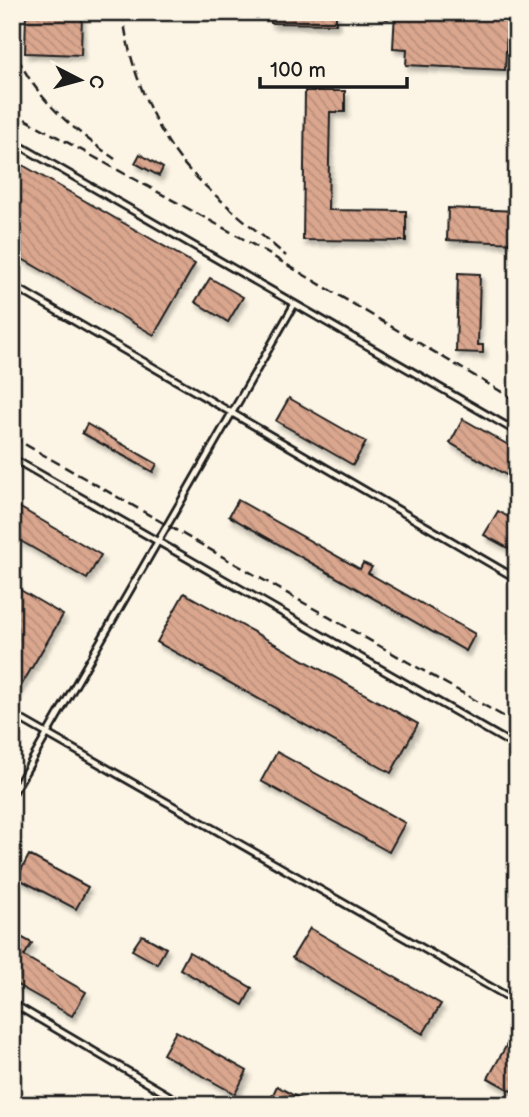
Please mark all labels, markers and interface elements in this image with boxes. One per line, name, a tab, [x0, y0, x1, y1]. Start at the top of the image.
north arrow	[46, 46, 116, 116]
scale bar	[260, 46, 406, 90]
text: 100 m	[270, 58, 326, 83]
text: С	[83, 74, 108, 89]

